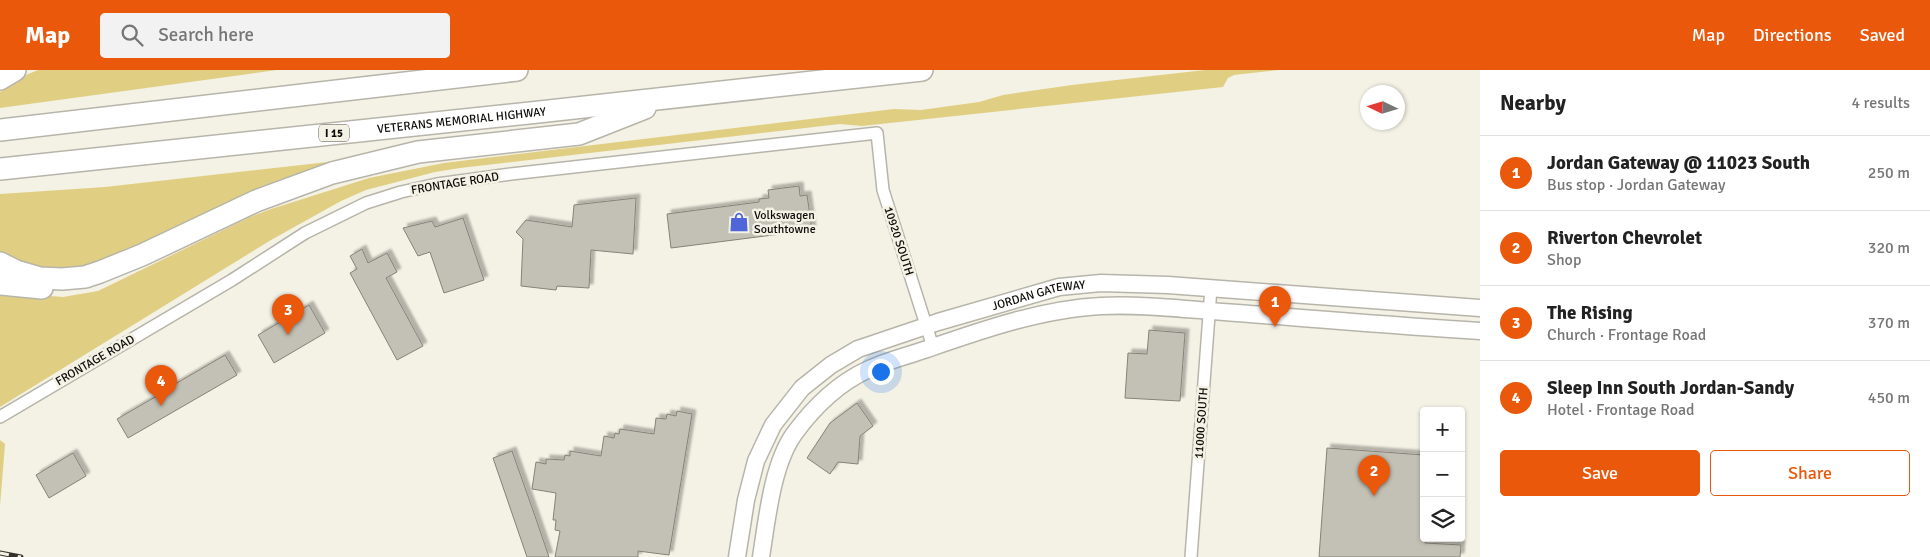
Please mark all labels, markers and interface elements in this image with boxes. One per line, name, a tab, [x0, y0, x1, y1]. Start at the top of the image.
search box	[100, 13, 450, 58]
text: Map	[25, 20, 70, 50]
icon: search	[118, 21, 146, 49]
text: Search here	[158, 23, 254, 47]
text: Map	[1692, 24, 1725, 46]
text: Directions	[1753, 24, 1832, 46]
text: Saved	[1860, 24, 1905, 46]
north arrow	[1360, 85, 1405, 130]
text: Nearby	[1500, 90, 1566, 116]
text: 4 results	[1851, 93, 1910, 113]
street label: VETERANS MEMORIAL HIGHWAY	[376, 104, 547, 137]
road number: I 15	[319, 124, 349, 142]
text: Jordan Gateway @ 11023 South	[1547, 151, 1810, 175]
text: 1	[1512, 163, 1520, 183]
text: 250 m	[1868, 163, 1910, 183]
street label: FRONTAGE ROAD	[410, 169, 500, 198]
text: Bus stop · Jordan Gateway	[1547, 175, 1725, 195]
street label: 10920 SOUTH	[880, 205, 917, 278]
place label: Volkswagen Southtowne	[754, 208, 816, 237]
shop icon: Volkswagen Southtowne	[728, 211, 750, 233]
text: Riverton Chevrolet	[1547, 226, 1702, 250]
text: 2	[1512, 238, 1520, 258]
text: 320 m	[1868, 238, 1910, 258]
text: Shop	[1547, 250, 1581, 270]
street label: JORDAN GATEWAY	[990, 278, 1086, 314]
pin: 1	[1259, 286, 1291, 327]
pin: 3	[272, 294, 304, 335]
text: The Rising	[1547, 301, 1633, 325]
text: 3	[1512, 313, 1520, 333]
text: 370 m	[1868, 313, 1910, 333]
text: Church · Frontage Road	[1547, 325, 1706, 345]
street label: FRONTAGE ROAD	[53, 332, 138, 389]
your location	[868, 359, 894, 385]
pin: 4	[145, 365, 177, 406]
text: Sleep Inn South Jordan-Sandy	[1547, 376, 1794, 400]
street label: 11000 SOUTH	[1192, 387, 1211, 459]
text: 4	[1512, 388, 1520, 408]
text: 450 m	[1868, 388, 1910, 408]
text: Hotel · Frontage Road	[1547, 400, 1695, 420]
map controls	[1420, 407, 1465, 542]
button: +	[1420, 407, 1465, 452]
button: Save	[1500, 450, 1700, 496]
button: Share	[1710, 450, 1910, 496]
button: −	[1420, 452, 1465, 497]
pin: 2	[1358, 455, 1390, 496]
button: layers	[1420, 497, 1465, 542]

